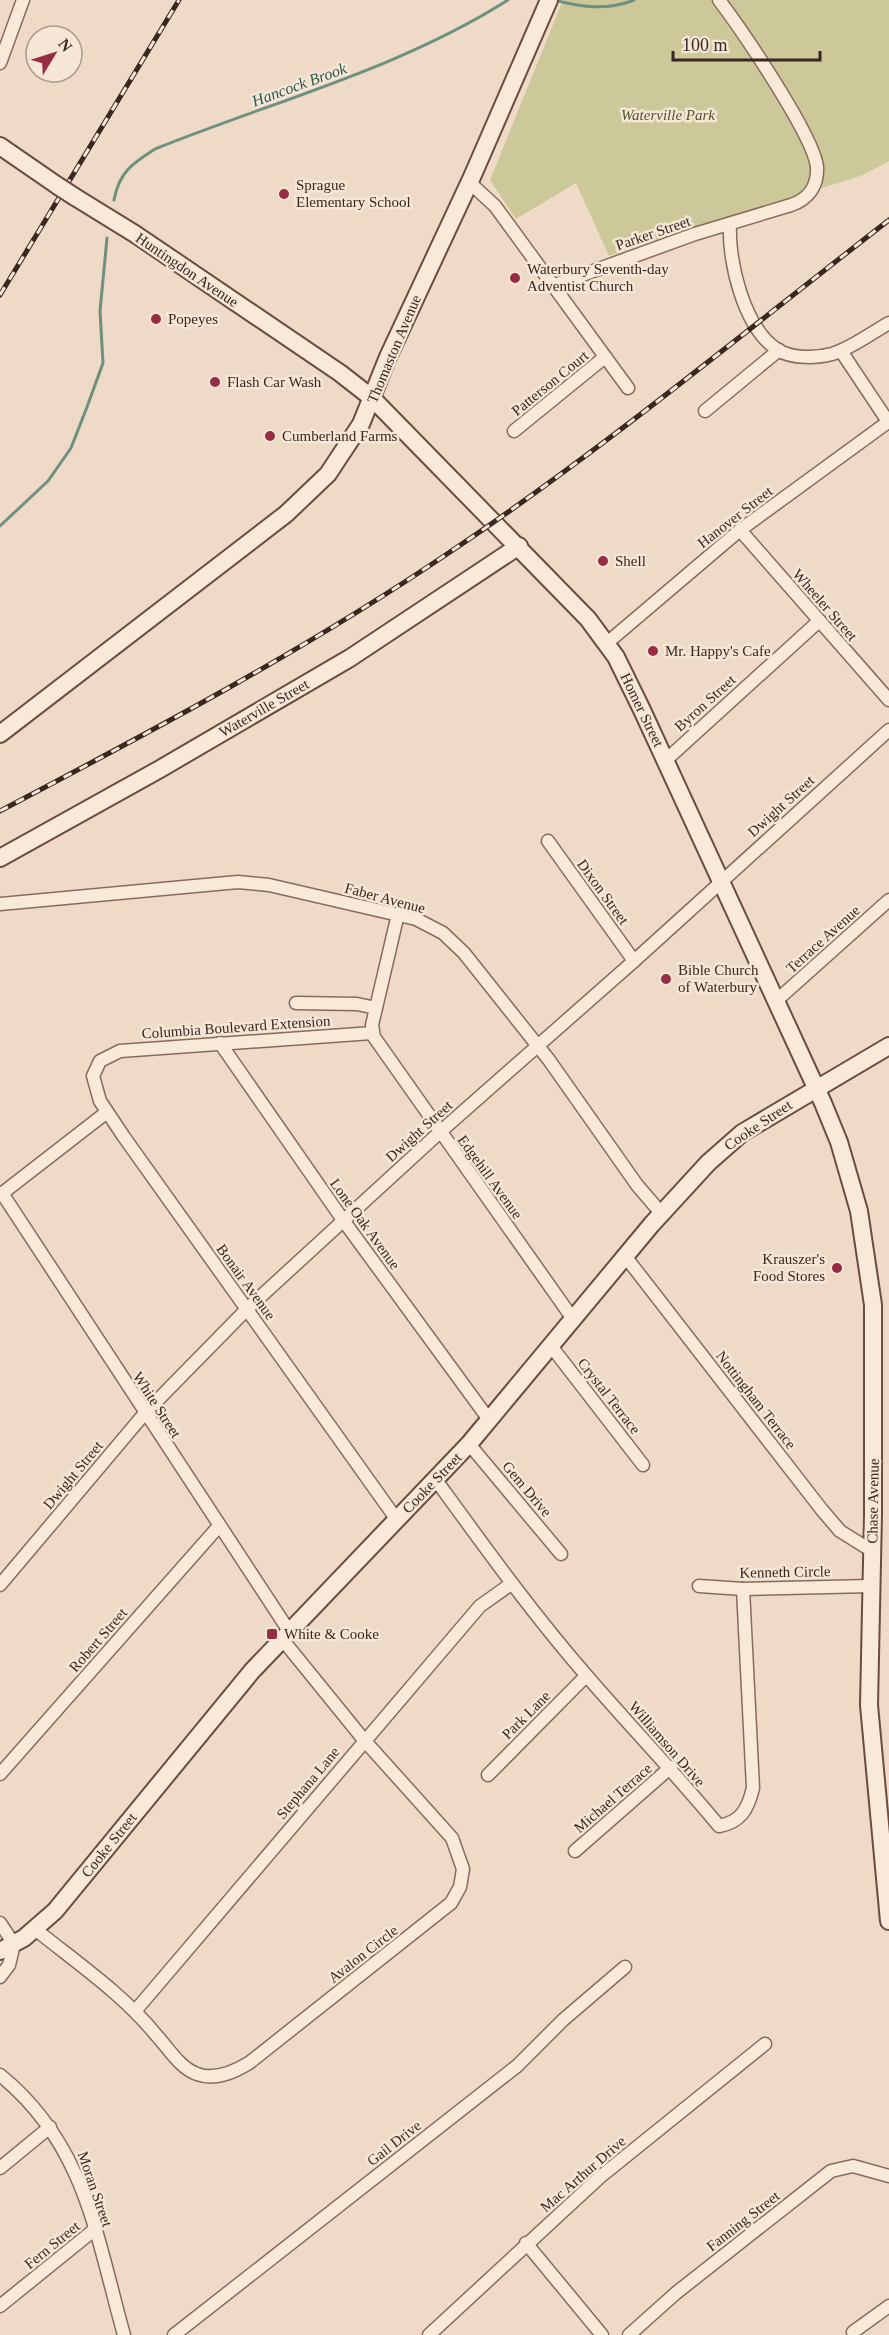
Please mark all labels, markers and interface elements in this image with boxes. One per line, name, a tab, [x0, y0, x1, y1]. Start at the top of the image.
north arrow	[24, 24, 84, 84]
scale bar	[673, 24, 820, 62]
text: N	[55, 35, 76, 55]
text: 100 m	[682, 35, 728, 55]
water label: Hancock Brook	[249, 59, 350, 110]
park label: Waterville Park	[621, 107, 715, 123]
place label: Sprague Elementary School	[296, 177, 411, 210]
marker: Sprague Elementary School	[277, 187, 291, 201]
street label: Parker Street	[614, 212, 693, 253]
street label: Huntingdon Avenue	[133, 230, 242, 310]
place label: Waterbury Seventh-day Adventist Church	[527, 261, 669, 294]
marker: Waterbury Seventh-day Adventist Church	[508, 271, 522, 285]
street label: Thomaston Avenue	[364, 292, 424, 405]
place label: Popeyes	[168, 311, 218, 327]
marker: Popeyes	[149, 312, 163, 326]
street label: Patterson Court	[509, 347, 592, 419]
place label: Flash Car Wash	[227, 374, 322, 390]
marker: Flash Car Wash	[208, 375, 222, 389]
place label: Cumberland Farms	[282, 428, 398, 444]
marker: Cumberland Farms	[263, 429, 277, 443]
street label: Hanover Street	[694, 482, 776, 551]
place label: Shell	[615, 553, 646, 569]
marker: Shell	[596, 554, 610, 568]
street label: Wheeler Street	[790, 566, 861, 645]
place label: Mr. Happy's Cafe	[665, 643, 771, 659]
marker: Mr. Happy's Cafe	[646, 644, 660, 658]
street label: Homer Street	[617, 670, 667, 750]
street label: Byron Street	[671, 671, 739, 734]
street label: Waterville Street	[216, 675, 312, 740]
street label: Dwight Street	[745, 771, 818, 840]
street label: Dixon Street	[574, 856, 632, 928]
street label: Faber Avenue	[343, 880, 427, 917]
street label: Terrace Avenue	[783, 902, 863, 976]
place label: Bible Church of Waterbury	[678, 962, 759, 995]
marker: Bible Church of Waterbury	[659, 972, 673, 986]
street label: Columbia Boulevard Extension	[141, 1012, 331, 1042]
street label: Dwight Street	[383, 1096, 456, 1165]
street label: Cooke Street	[721, 1096, 795, 1153]
street label: Edgehill Avenue	[454, 1132, 526, 1222]
street label: Lone Oak Avenue	[327, 1176, 403, 1273]
street label: Bonair Avenue	[213, 1241, 279, 1323]
place label: Krauszer's Food Stores	[753, 1251, 825, 1284]
marker: Krauszer's Food Stores	[830, 1261, 844, 1275]
street label: Nottingham Terrace	[713, 1348, 799, 1452]
street label: Crystal Terrace	[575, 1355, 644, 1437]
street label: White Street	[130, 1369, 185, 1442]
street label: Dwight Street	[40, 1437, 107, 1512]
street label: Cooke Street	[399, 1449, 465, 1517]
street label: Gem Drive	[499, 1458, 555, 1520]
street label: Chase Avenue	[864, 1458, 882, 1544]
street label: Kenneth Circle	[739, 1563, 831, 1581]
street label: Robert Street	[66, 1604, 131, 1675]
place label: White & Cooke	[284, 1626, 379, 1642]
marker: White & Cooke	[265, 1627, 279, 1641]
street label: Park Lane	[499, 1687, 554, 1742]
street label: Williamson Drive	[626, 1698, 708, 1790]
street label: Stephana Lane	[273, 1744, 343, 1822]
street label: Michael Terrace	[571, 1760, 655, 1836]
street label: Cooke Street	[78, 1809, 140, 1880]
street label: Avalon Circle	[325, 1922, 401, 1986]
street label: Gail Drive	[364, 2117, 424, 2169]
street label: Mac Arthur Drive	[537, 2132, 629, 2215]
street label: Moran Street	[75, 2149, 116, 2230]
street label: Fanning Street	[703, 2187, 783, 2254]
street label: Fern Street	[21, 2217, 83, 2272]

